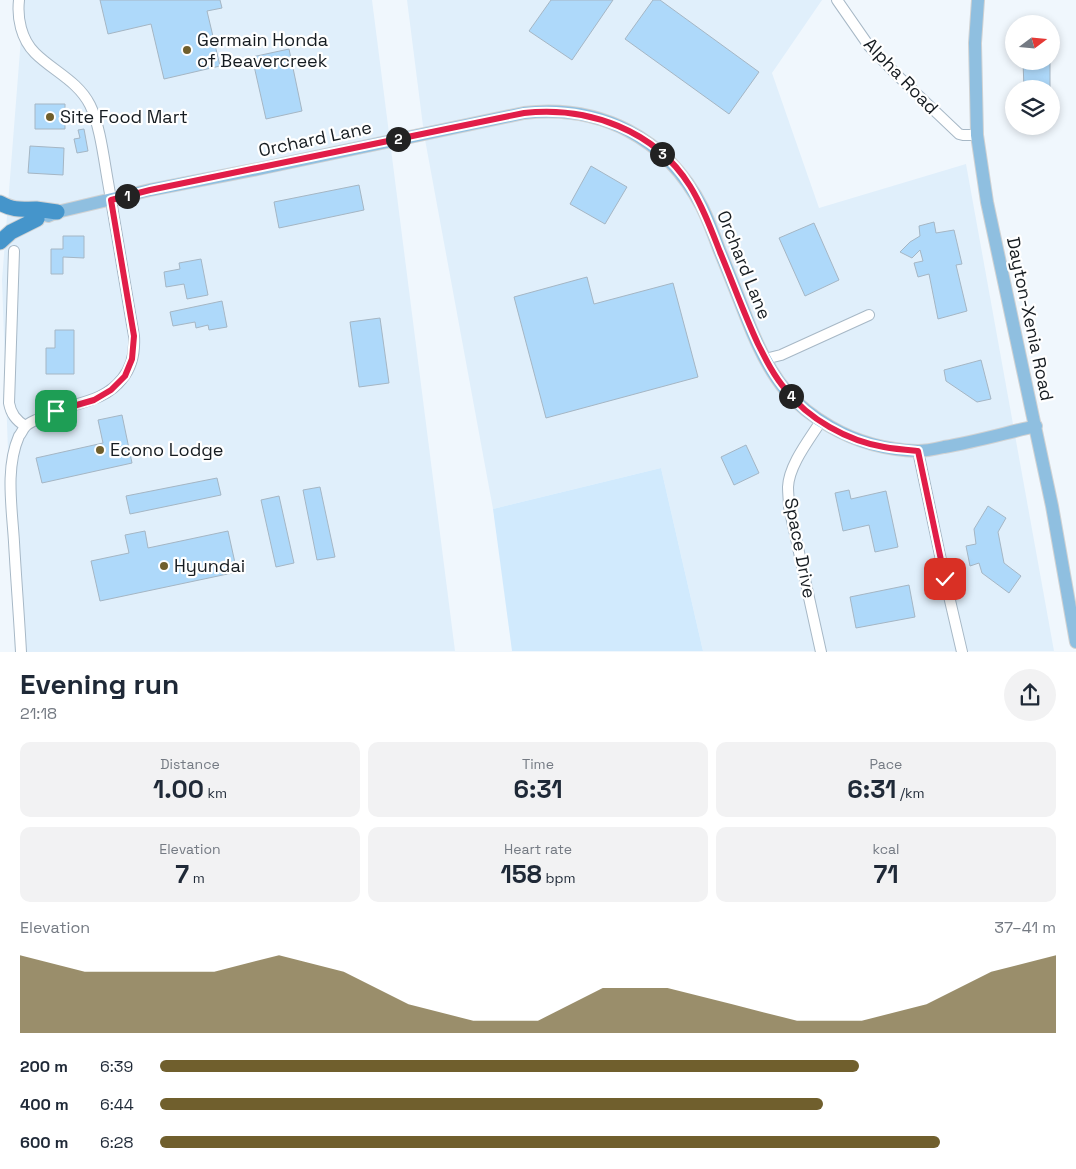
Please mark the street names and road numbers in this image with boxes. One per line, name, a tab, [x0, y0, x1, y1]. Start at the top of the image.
street label: Alpha Road	[859, 33, 944, 119]
street label: Orchard Lane	[256, 115, 374, 162]
street label: Orchard Lane	[712, 207, 777, 323]
street label: Dayton-Xenia Road	[1002, 235, 1059, 403]
street label: Space Drive	[779, 496, 822, 600]

